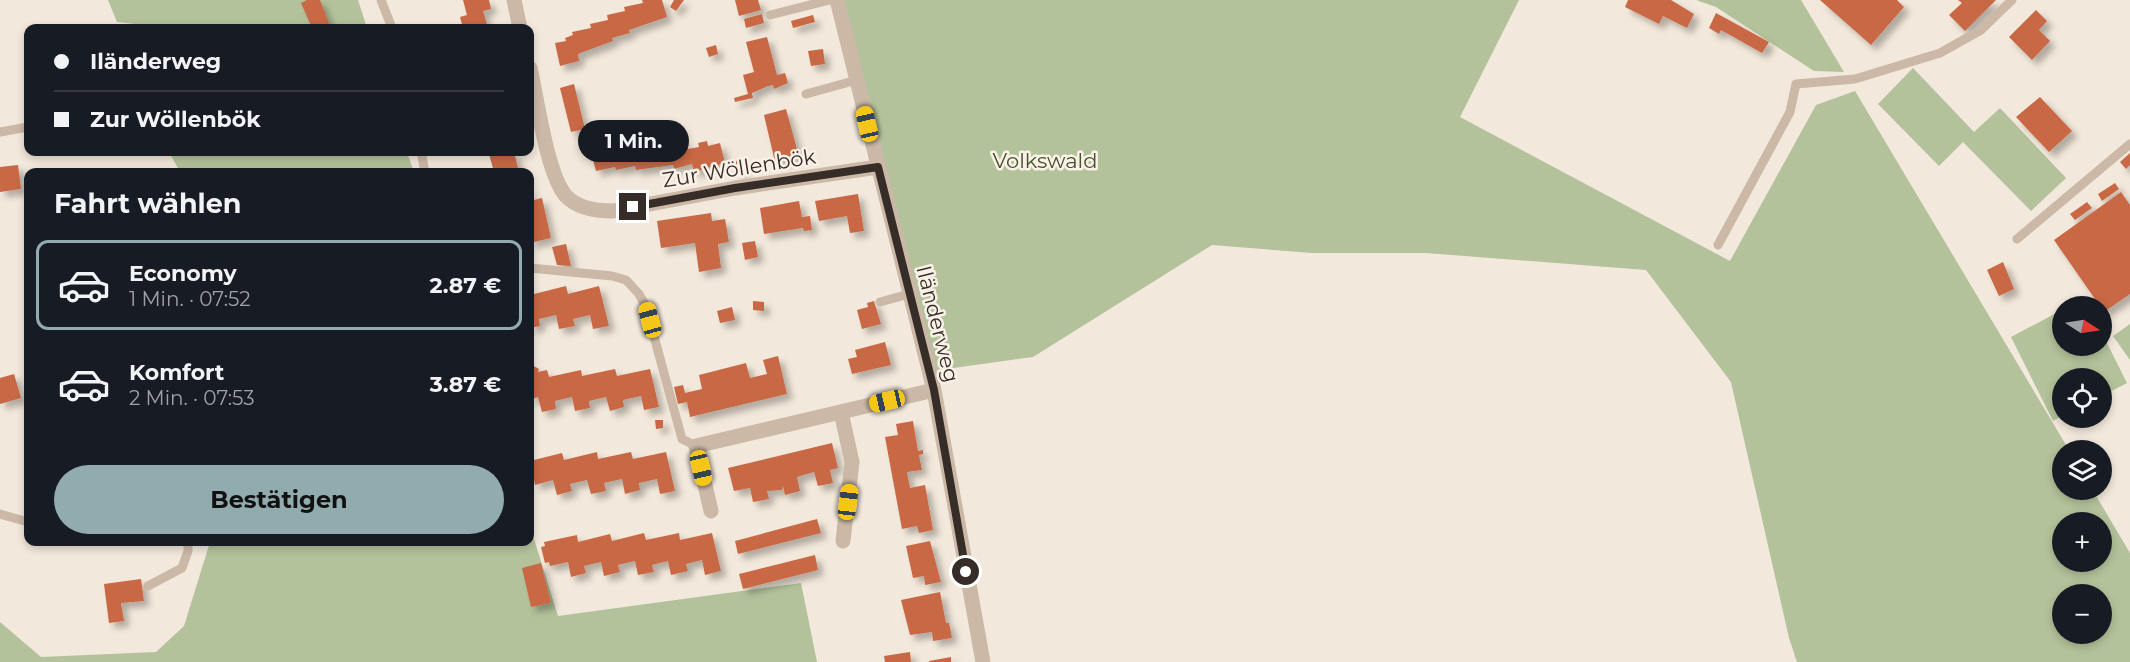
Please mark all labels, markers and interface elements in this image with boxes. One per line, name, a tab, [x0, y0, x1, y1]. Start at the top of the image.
text: Iländerweg	[90, 48, 221, 75]
car	[854, 104, 880, 144]
text: Zur Wöllenbök	[90, 106, 261, 133]
callout: 1 Min.	[578, 120, 688, 162]
text: 1 Min.	[605, 129, 662, 153]
street label: Zur Wöllenbök	[660, 143, 818, 192]
park label: Volkswald	[993, 148, 1097, 173]
text: Fahrt wählen	[54, 187, 241, 220]
route end	[619, 193, 646, 220]
icon: car	[57, 258, 111, 312]
text: Economy	[129, 260, 237, 287]
street label: Iländerweg	[911, 263, 965, 385]
text: 2.87 €	[430, 272, 501, 299]
text: 1 Min. · 07:52	[129, 287, 251, 311]
north arrow	[2052, 296, 2112, 356]
map controls	[2052, 296, 2112, 644]
car	[637, 300, 663, 340]
icon: car	[57, 357, 111, 411]
text: Komfort	[129, 359, 224, 386]
button: locate	[2052, 368, 2112, 428]
text: 3.87 €	[430, 371, 501, 398]
text: 2 Min. · 07:53	[129, 386, 255, 410]
car	[867, 388, 907, 414]
button: layers	[2052, 440, 2112, 500]
car	[688, 448, 714, 488]
button: Bestätigen	[54, 465, 504, 534]
car	[837, 483, 859, 521]
button: +	[2052, 512, 2112, 572]
route start	[952, 558, 979, 585]
button: −	[2052, 584, 2112, 644]

